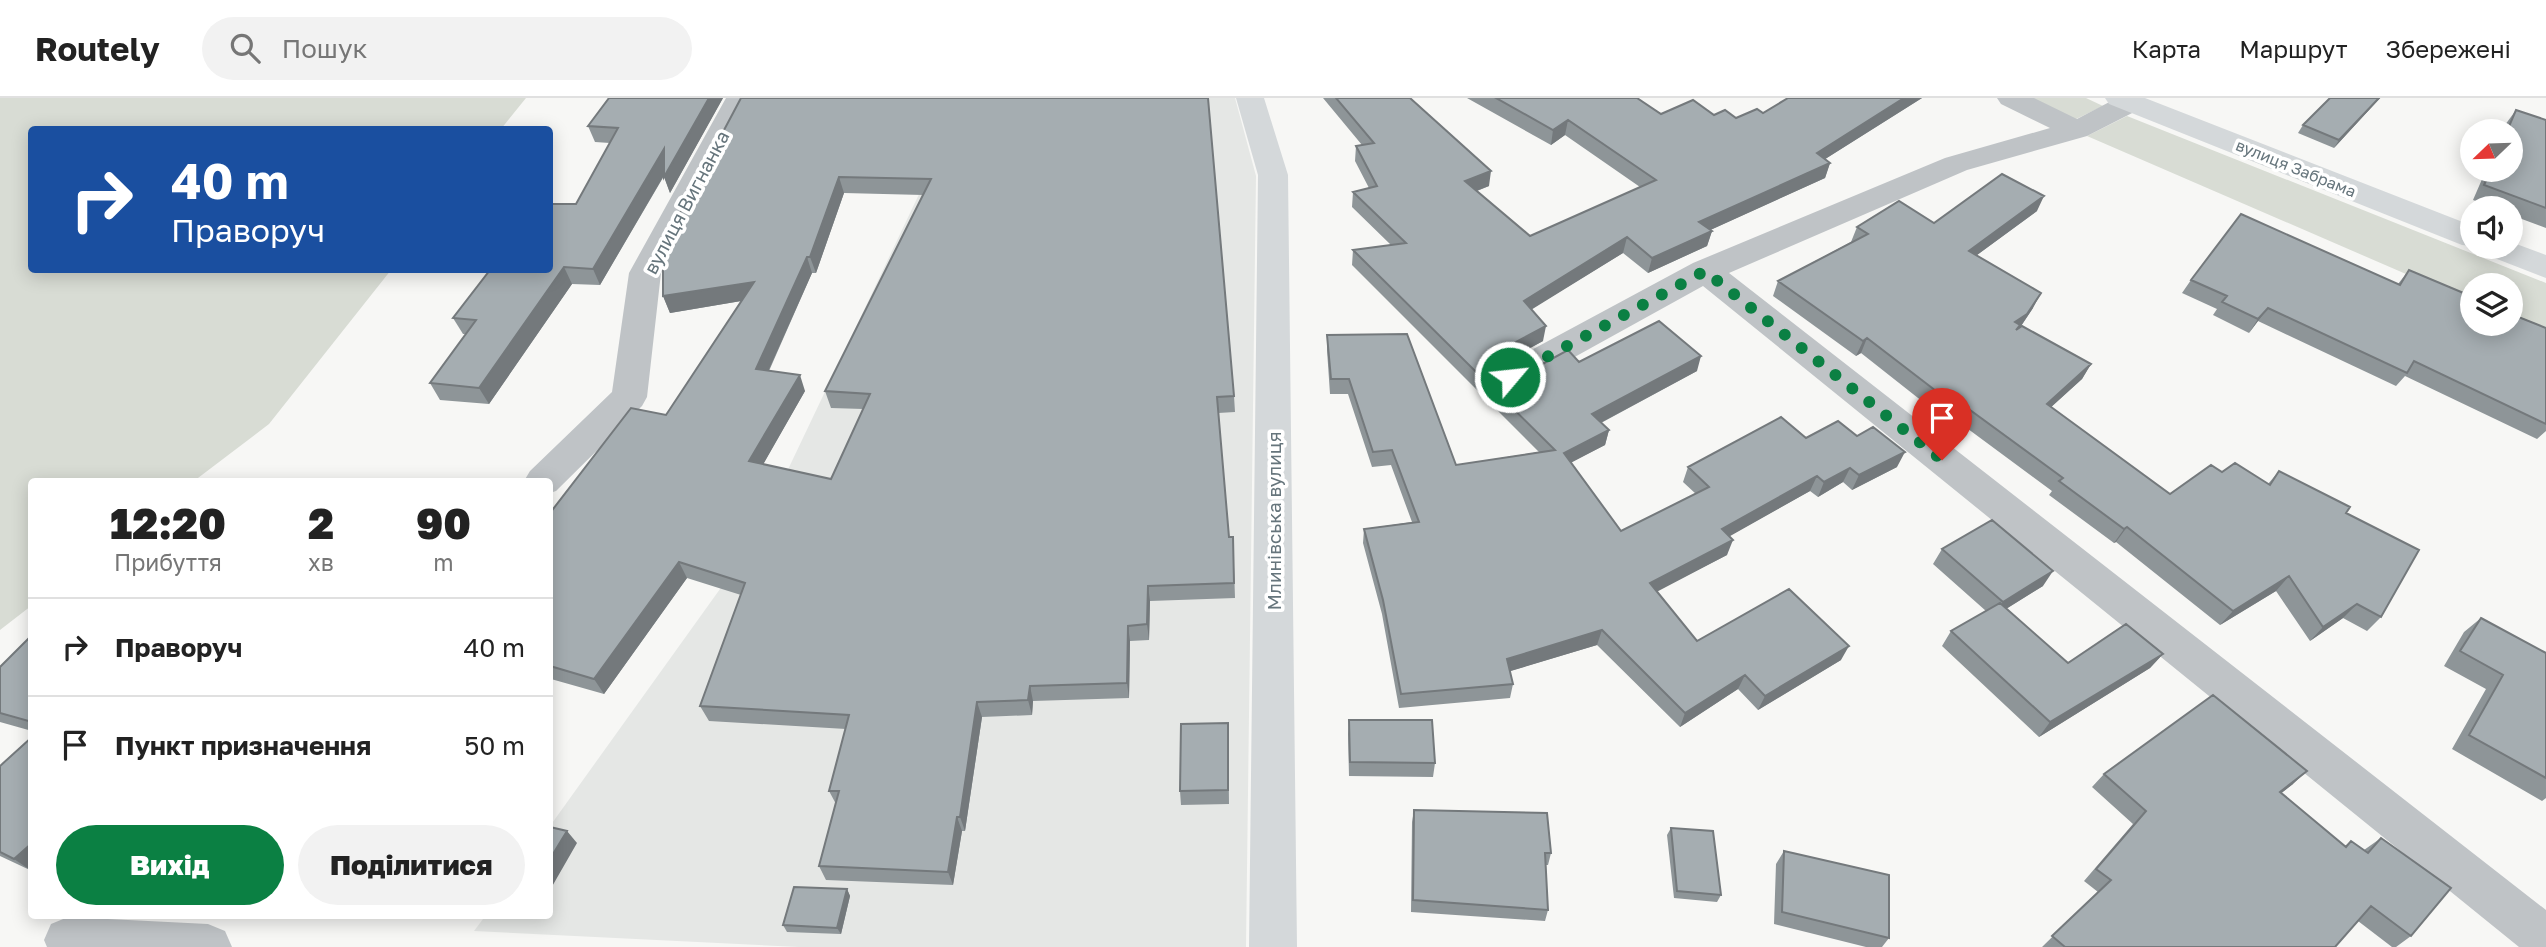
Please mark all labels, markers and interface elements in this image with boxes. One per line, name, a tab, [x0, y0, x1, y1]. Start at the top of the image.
search box	[202, 17, 692, 80]
text: Routely	[35, 29, 160, 68]
icon: search	[226, 29, 264, 67]
text: Пошук	[282, 33, 367, 64]
text: Карта	[2132, 34, 2201, 63]
text: Маршрут	[2239, 34, 2348, 63]
text: Збережені	[2386, 34, 2511, 63]
north arrow	[2460, 119, 2524, 182]
map controls	[2460, 119, 2523, 336]
street label: вулиця Вигнанка	[638, 126, 734, 278]
street label: вулиця Забрама	[2233, 135, 2359, 201]
text: 40 m	[171, 151, 289, 210]
icon: right	[56, 154, 147, 245]
button: sound	[2460, 196, 2523, 259]
text: Праворуч	[171, 211, 325, 249]
button: layers	[2460, 273, 2523, 336]
position arrow	[1473, 340, 1547, 414]
pin	[1912, 388, 1972, 460]
icon: arrive	[1923, 399, 1961, 437]
street label: Млинівська вулиця	[1262, 431, 1285, 611]
text: 12:20	[110, 498, 226, 548]
text: 2	[308, 498, 334, 548]
text: 90	[416, 498, 471, 548]
text: Прибуття	[114, 548, 222, 576]
text: хв	[308, 548, 334, 576]
text: m	[433, 548, 454, 576]
icon: right	[56, 628, 94, 666]
text: Праворуч	[115, 632, 243, 663]
text: 40 m	[464, 632, 525, 663]
icon: arrive	[56, 726, 94, 764]
text: Пункт призначення	[115, 730, 371, 761]
text: 50 m	[464, 730, 525, 761]
button: Вихід	[56, 825, 284, 905]
button: Поділитися	[298, 825, 525, 905]

